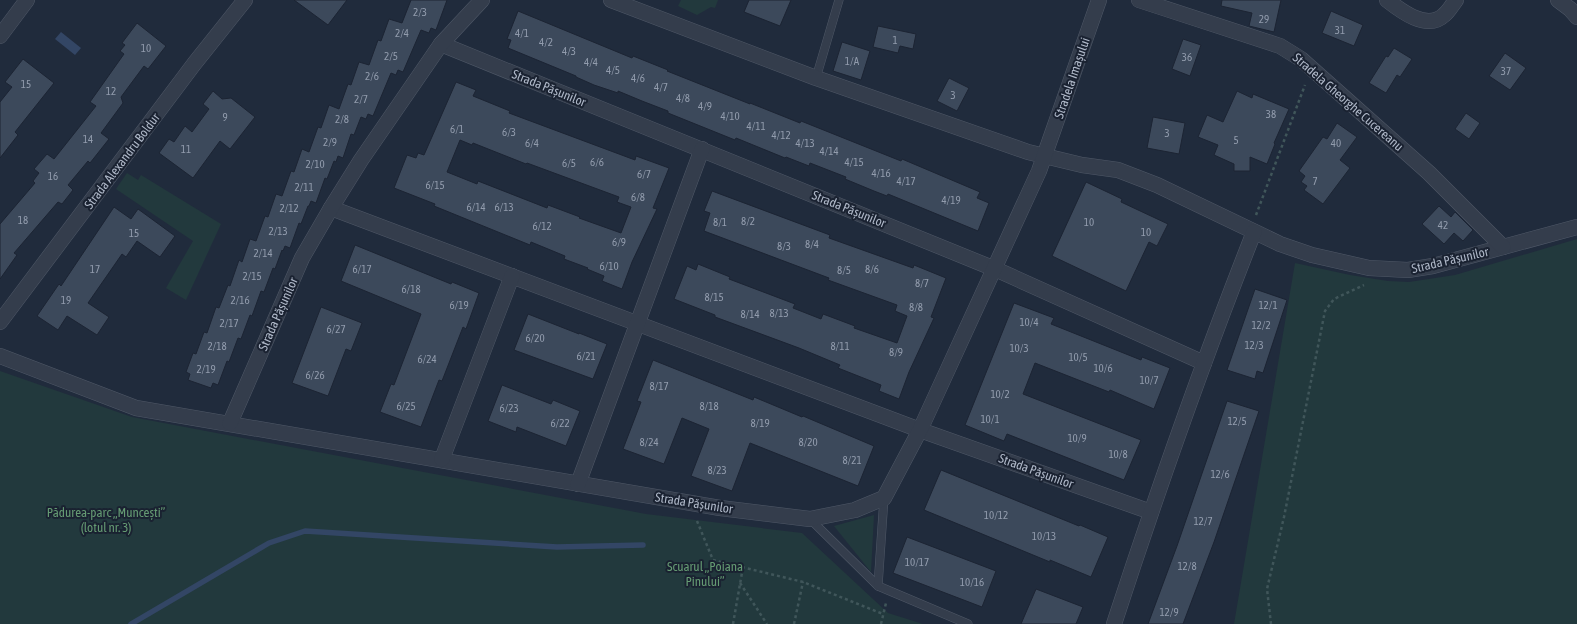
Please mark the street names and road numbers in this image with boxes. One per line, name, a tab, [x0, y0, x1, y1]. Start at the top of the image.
street label: Stradela Imașului	[1051, 36, 1093, 120]
street label: Stradela Gheorghe Cucereanu	[1290, 50, 1406, 154]
street label: Strada Pășunilor	[510, 66, 588, 110]
street label: Strada Alexandru Boldur	[81, 110, 163, 212]
street label: Strada Pășunilor	[810, 187, 888, 231]
street label: Strada Pășunilor	[1410, 244, 1490, 276]
street label: Strada Pășunilor	[255, 275, 301, 353]
street label: Strada Pășunilor	[997, 451, 1076, 492]
street label: Strada Pășunilor	[654, 489, 734, 517]

